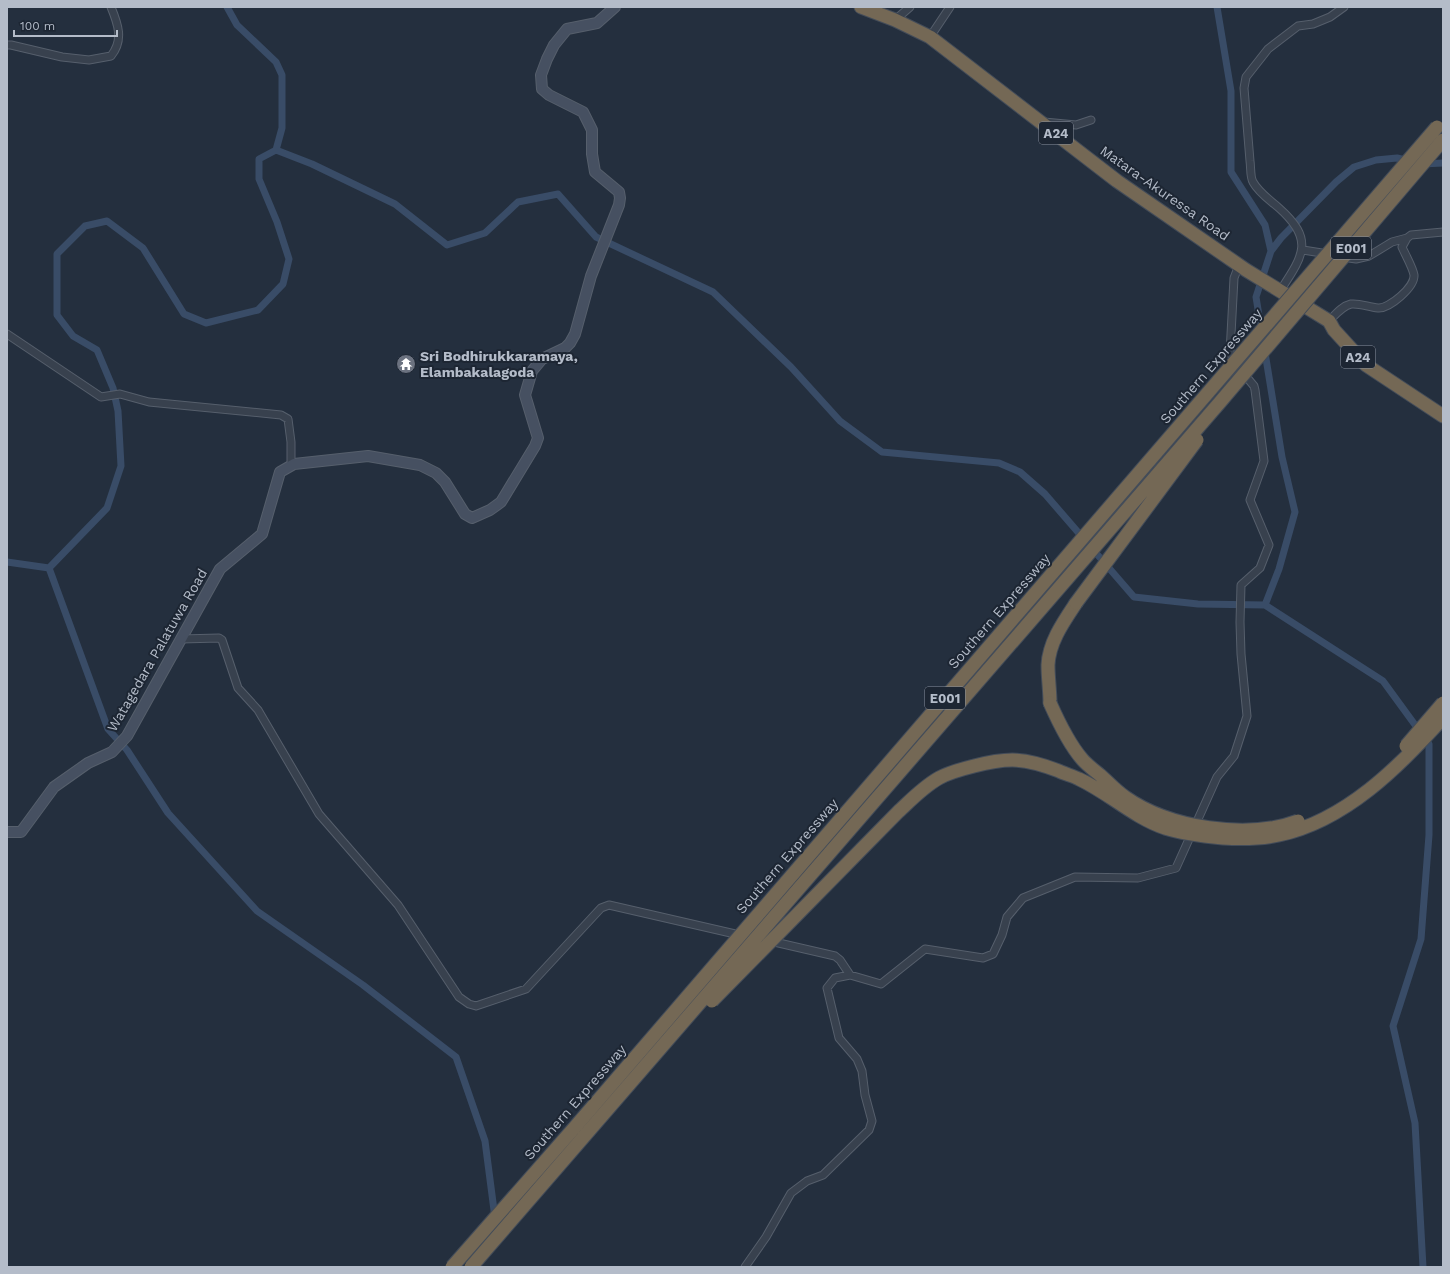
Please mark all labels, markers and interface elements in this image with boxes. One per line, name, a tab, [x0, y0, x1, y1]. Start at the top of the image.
scale bar	[14, 12, 117, 38]
text: 100 m	[20, 19, 55, 33]
road number: A24	[1039, 122, 1073, 144]
street label: Matara-Akuressa Road	[1097, 142, 1233, 244]
road number: E001	[1331, 237, 1371, 259]
street label: Southern Expressway	[1157, 305, 1266, 427]
road number: A24	[1341, 346, 1375, 368]
place label: Sri Bodhirukkaramaya, Elambakalagoda	[420, 348, 578, 380]
temple icon: Sri Bodhirukkaramaya, Elambakalagoda	[395, 353, 417, 375]
street label: Southern Expressway	[945, 550, 1054, 672]
street label: Watagedara Palatuwa Road	[104, 566, 210, 734]
road number: E001	[925, 687, 965, 709]
street label: Southern Expressway	[733, 795, 842, 917]
street label: Southern Expressway	[521, 1041, 630, 1163]

